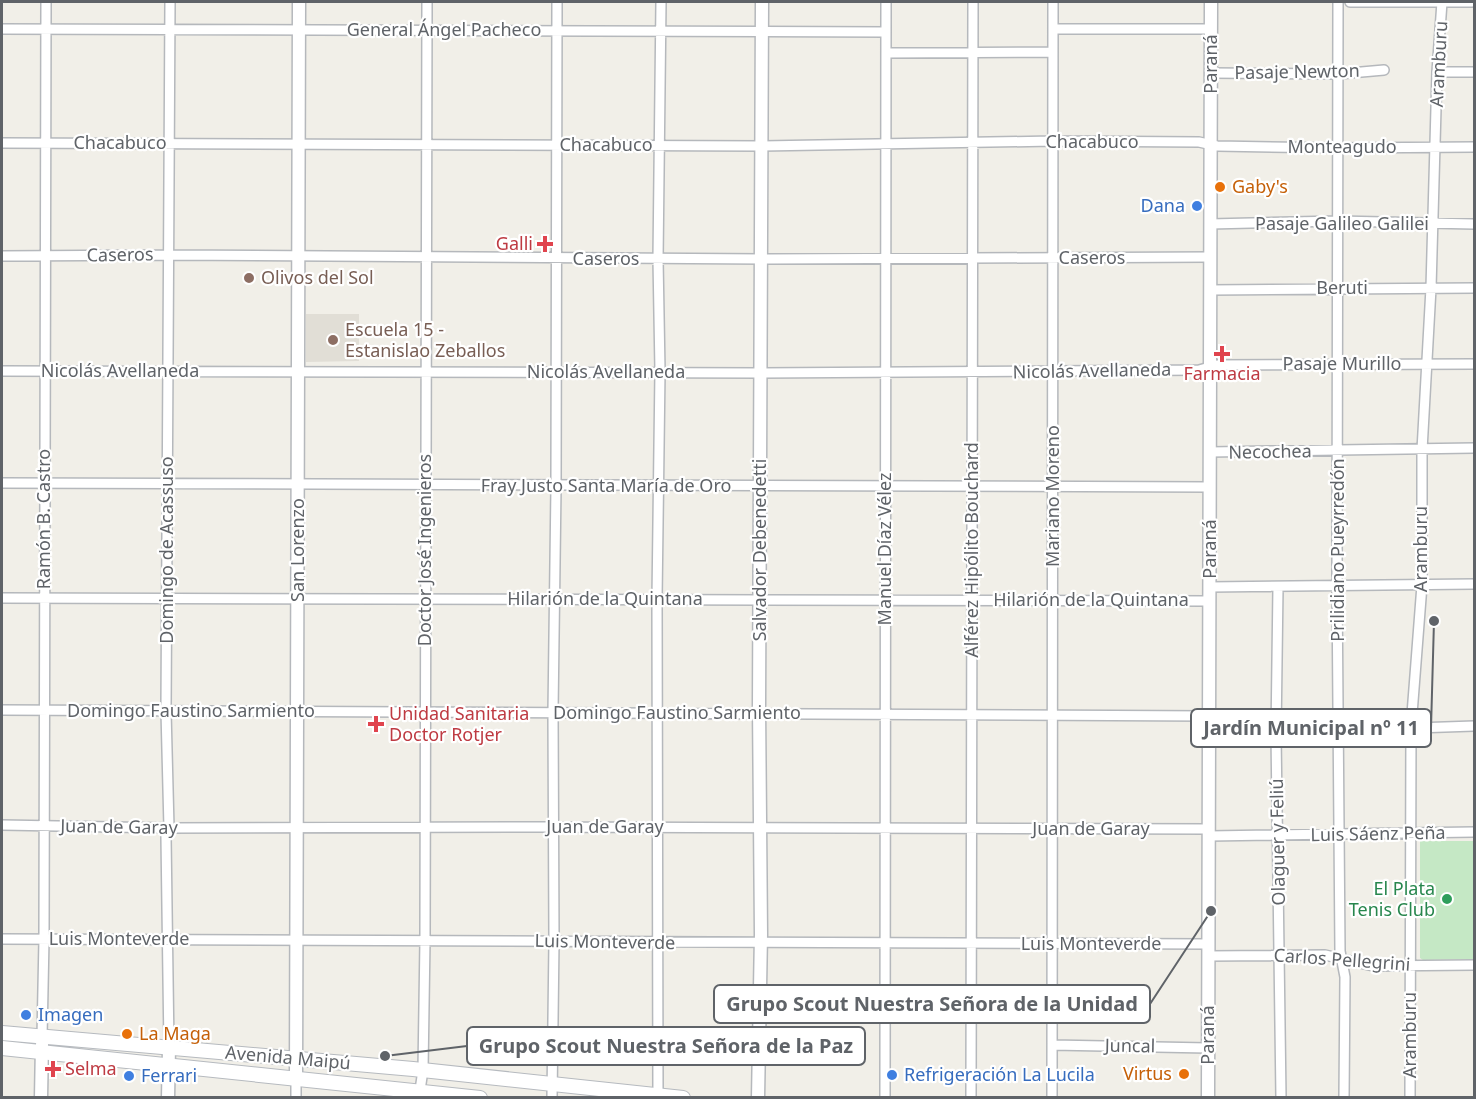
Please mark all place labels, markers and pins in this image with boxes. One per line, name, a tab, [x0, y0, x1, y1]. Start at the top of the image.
place label: Gaby's	[1232, 174, 1288, 198]
marker: Gaby's	[1213, 180, 1227, 194]
place label: Dana	[1141, 193, 1185, 217]
marker: Dana	[1190, 199, 1204, 213]
place label: Galli	[496, 231, 533, 255]
marker: Galli	[538, 237, 552, 251]
place label: Olivos del Sol	[261, 265, 374, 289]
marker: Olivos del Sol	[242, 271, 256, 285]
place label: Escuela 15 - Estanislao Zeballos	[345, 317, 505, 362]
marker: Escuela 15 - Estanislao Zeballos	[326, 333, 340, 347]
marker: Farmacia	[1215, 347, 1229, 361]
place label: Farmacia	[1183, 361, 1261, 385]
place label: Unidad Sanitaria Doctor Rotjer	[389, 701, 529, 746]
callout: Jardín Municipal nº 11	[1191, 709, 1431, 747]
marker: Unidad Sanitaria Doctor Rotjer	[367, 715, 385, 733]
place label: El Plata Tenis Club	[1349, 876, 1435, 921]
marker: El Plata Tenis Club	[1440, 892, 1454, 906]
callout: Grupo Scout Nuestra Señora de la Unidad	[714, 985, 1150, 1023]
place label: Imagen	[38, 1002, 103, 1026]
marker: Imagen	[19, 1008, 33, 1022]
place label: La Maga	[139, 1021, 211, 1045]
marker: La Maga	[120, 1027, 134, 1041]
callout: Grupo Scout Nuestra Señora de la Paz	[467, 1027, 865, 1065]
place label: Selma	[65, 1056, 117, 1080]
place label: Virtus	[1123, 1061, 1172, 1085]
marker: Selma	[46, 1062, 60, 1076]
place label: Refrigeración La Lucila	[904, 1062, 1095, 1086]
place label: Ferrari	[141, 1063, 197, 1087]
marker: Virtus	[1177, 1067, 1191, 1081]
marker: Refrigeración La Lucila	[885, 1068, 899, 1082]
marker: Ferrari	[122, 1069, 136, 1083]

